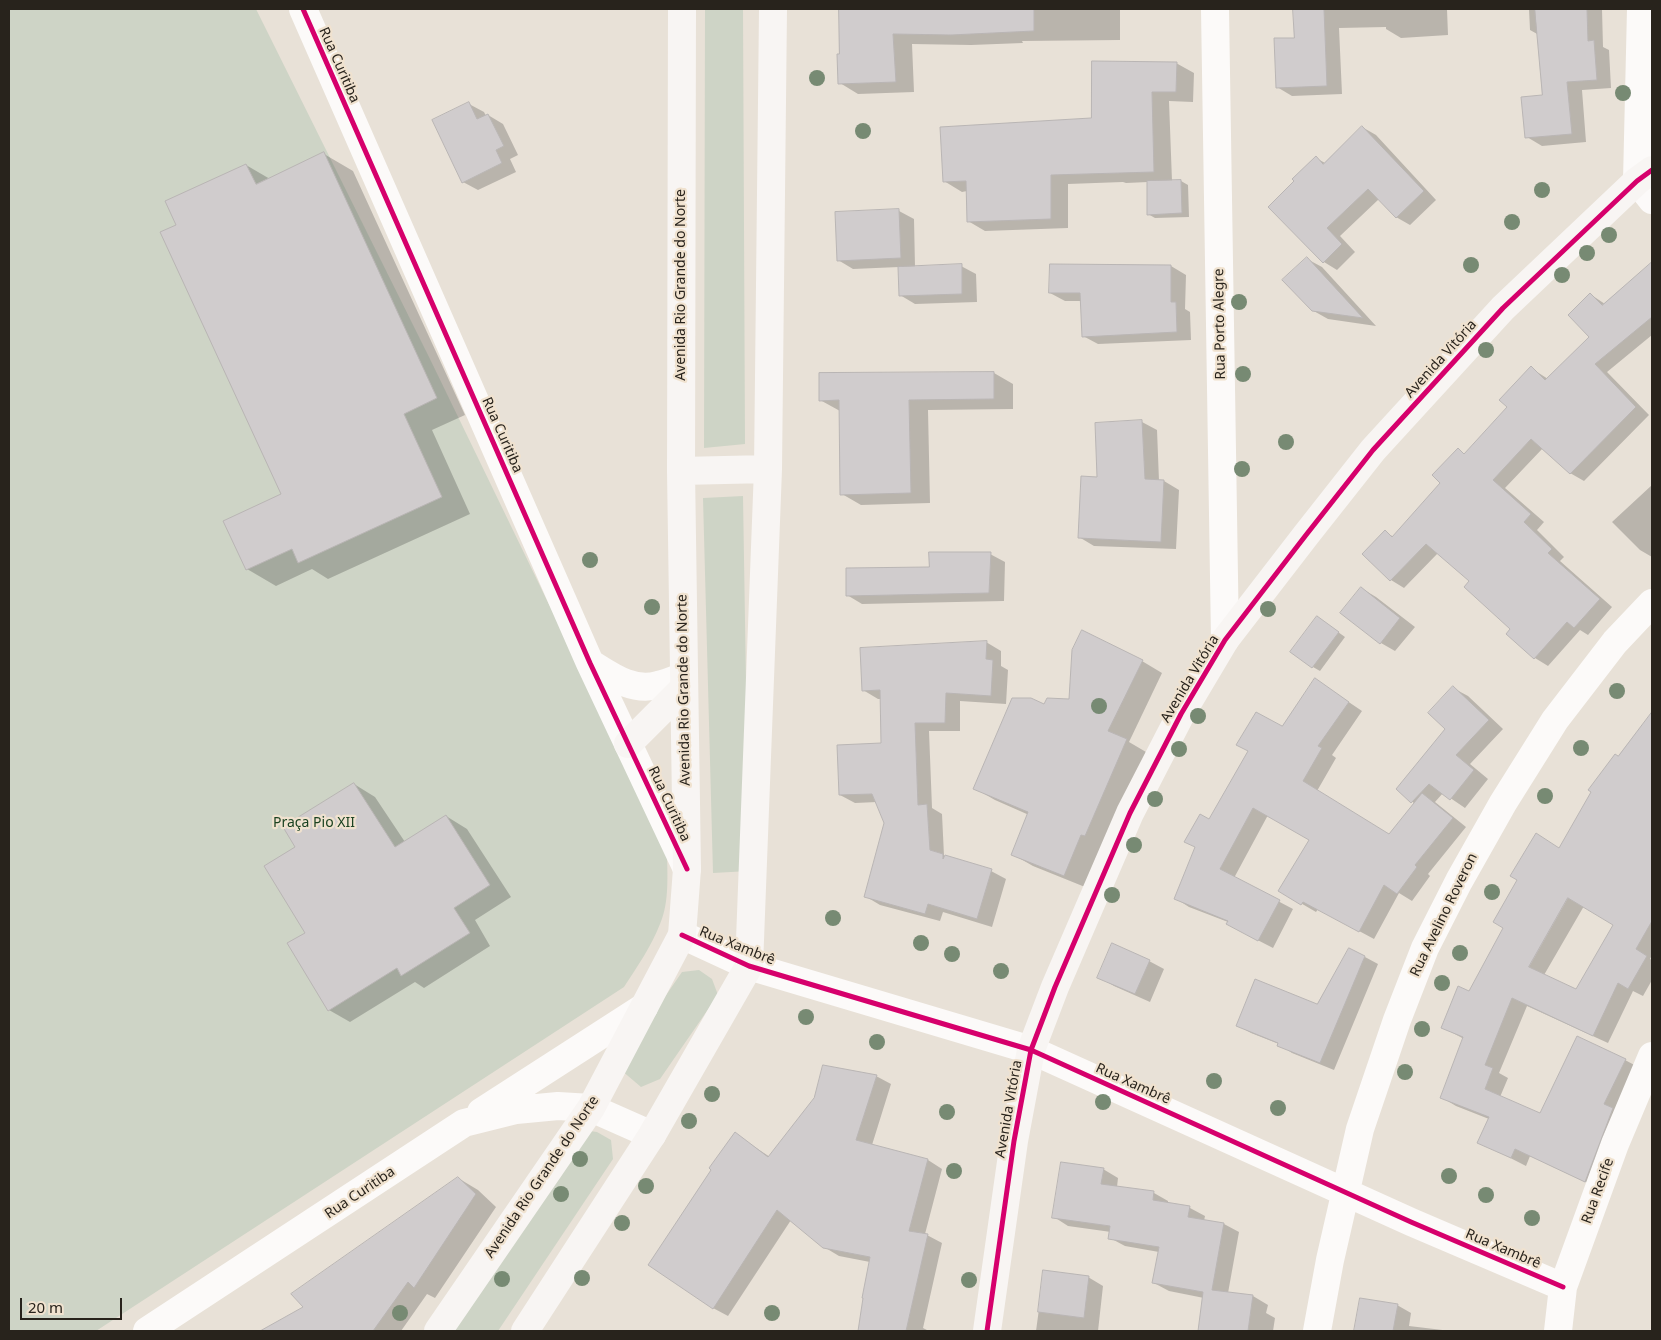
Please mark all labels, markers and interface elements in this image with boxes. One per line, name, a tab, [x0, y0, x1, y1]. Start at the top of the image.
street label: Rua Curitiba	[315, 25, 363, 105]
street label: Avenida Rio Grande do Norte	[673, 189, 689, 381]
street label: Rua Porto Alegre	[1211, 268, 1229, 380]
street label: Avenida Vitória	[1402, 317, 1480, 401]
street label: Rua Curitiba	[478, 395, 526, 475]
street label: Avenida Rio Grande do Norte	[674, 594, 694, 786]
street label: Avenida Vitória	[1157, 632, 1223, 726]
street label: Rua Curitiba	[644, 764, 694, 844]
park label: Praça Pio XII	[273, 815, 355, 831]
street label: Rua Avelino Roveron	[1407, 851, 1481, 979]
street label: Rua Xambrê	[697, 923, 777, 969]
street label: Avenida Vitória	[992, 1059, 1026, 1159]
street label: Rua Xambrê	[1093, 1060, 1173, 1108]
street label: Avenida Rio Grande do Norte	[481, 1093, 603, 1261]
street label: Rua Recife	[1578, 1156, 1618, 1226]
street label: Rua Curitiba	[322, 1163, 398, 1223]
street label: Rua Xambrê	[1463, 1226, 1543, 1272]
scale bar	[22, 1288, 125, 1320]
text: 20 m	[28, 1297, 63, 1317]

